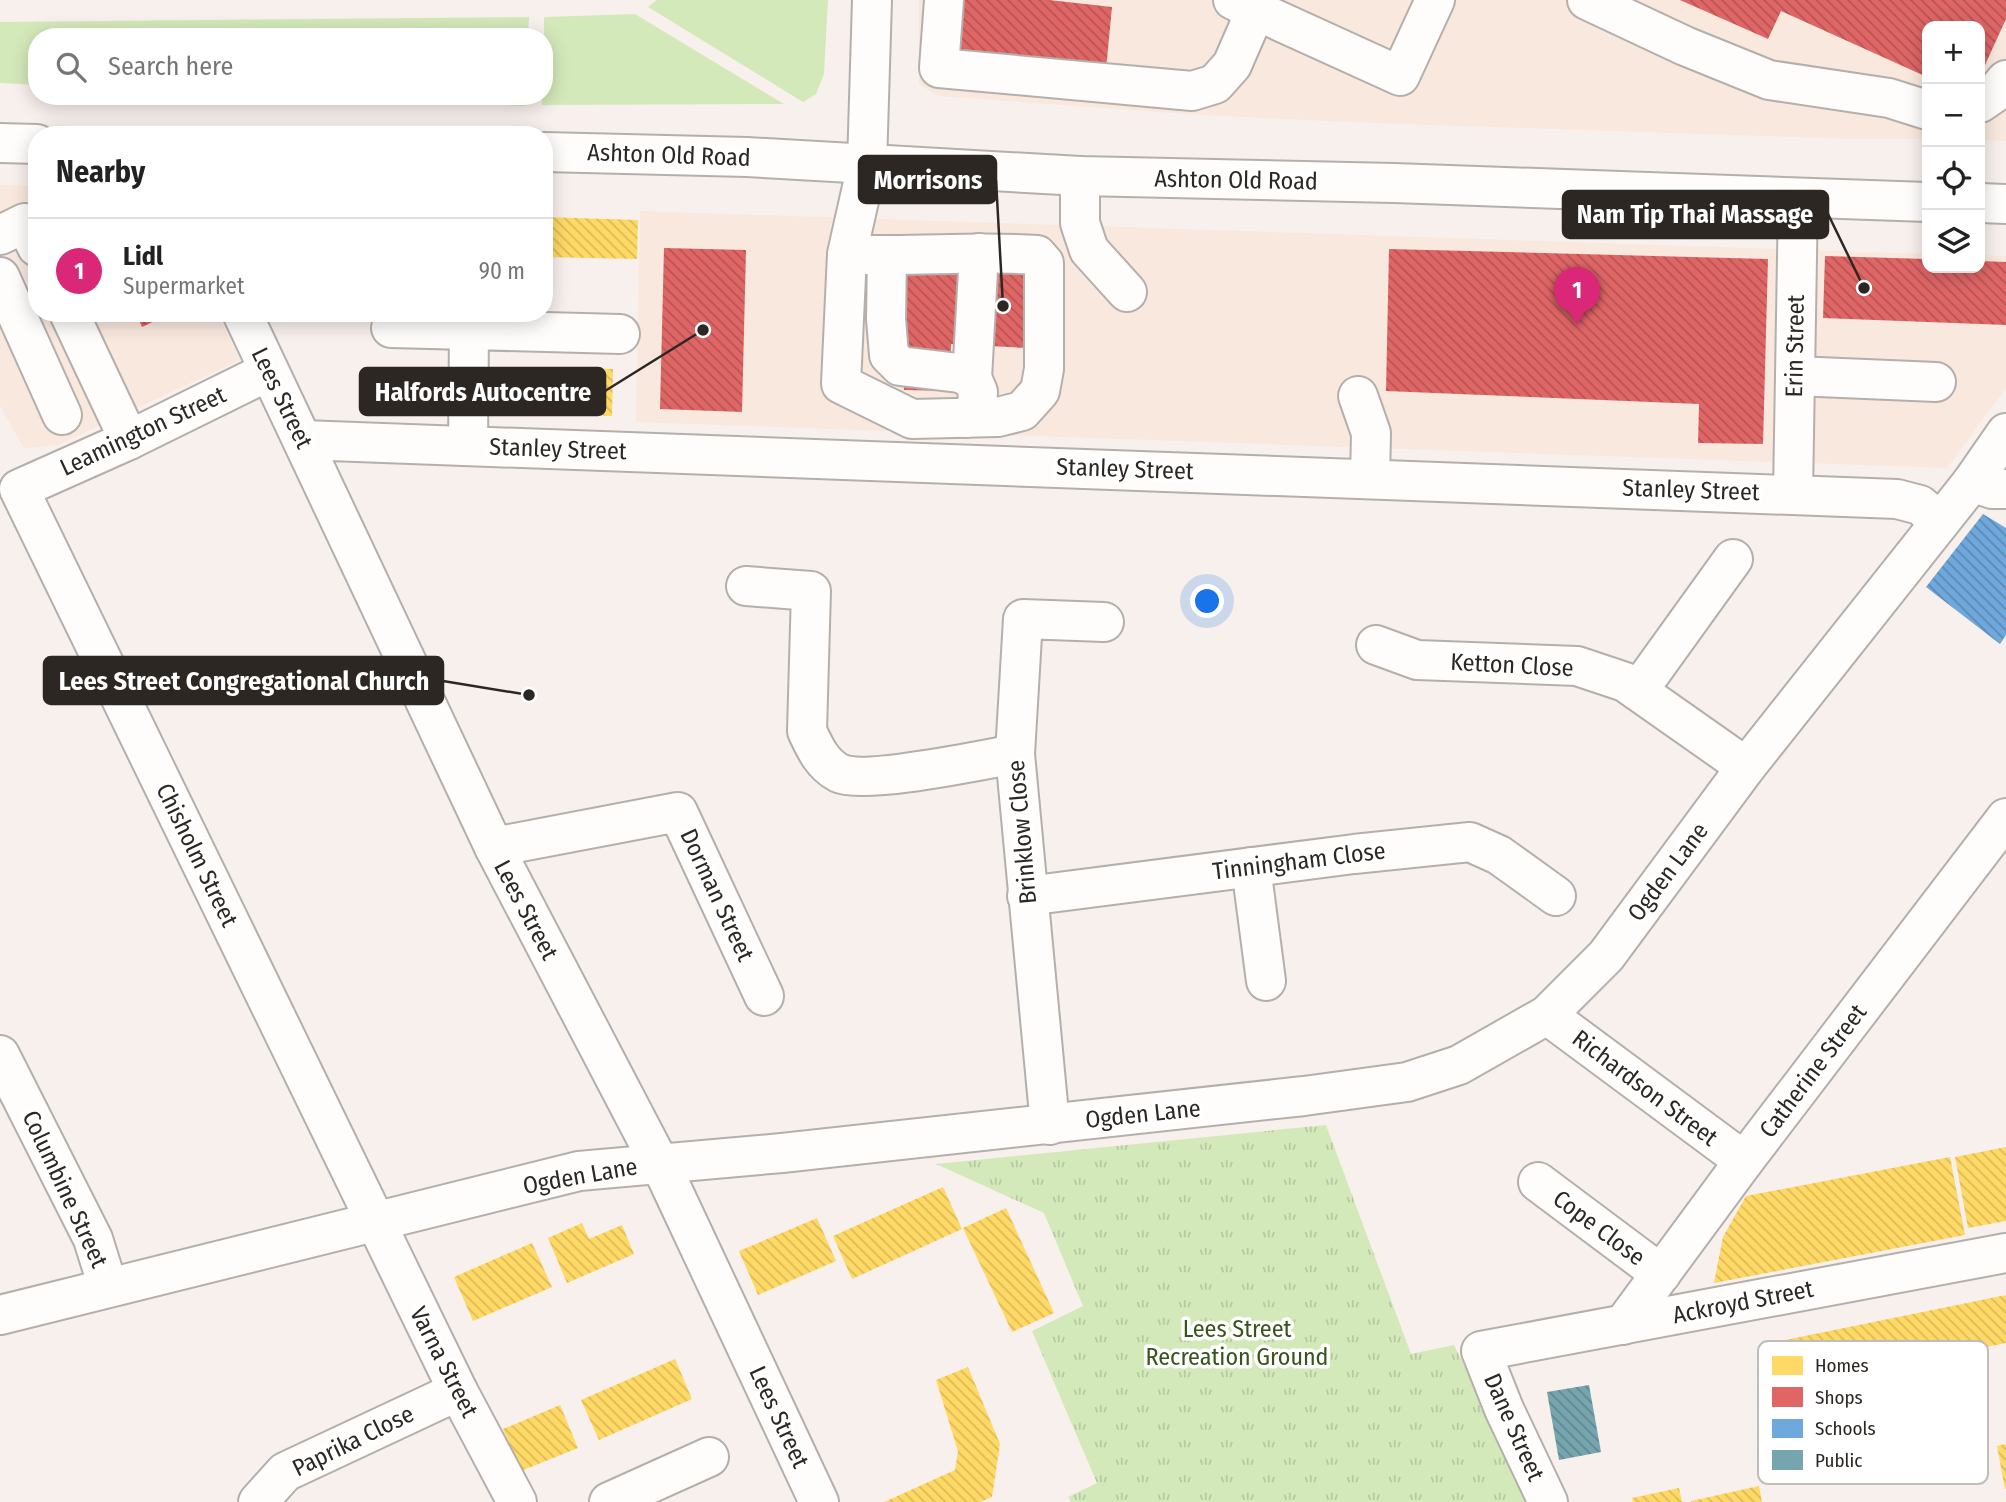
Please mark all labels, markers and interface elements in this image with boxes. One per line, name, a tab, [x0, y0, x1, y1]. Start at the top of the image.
map controls	[1922, 21, 1985, 273]
button: +	[1922, 21, 1985, 84]
search box	[28, 28, 553, 105]
icon: search	[52, 48, 90, 86]
text: Search here	[108, 51, 233, 82]
button: −	[1922, 84, 1985, 147]
street label: Ashton Old Road	[587, 138, 751, 172]
button: locate	[1922, 147, 1985, 210]
text: Nearby	[56, 154, 145, 190]
callout: Morrisons	[859, 156, 996, 203]
text: Morrisons	[874, 165, 982, 196]
street label: Ashton Old Road	[1154, 165, 1318, 195]
callout: Nam Tip Thai Massage	[1563, 191, 1828, 238]
text: Nam Tip Thai Massage	[1577, 199, 1813, 230]
button: layers	[1922, 210, 1985, 273]
text: Lidl	[123, 241, 163, 272]
text: 1	[74, 257, 84, 285]
text: 90 m	[479, 257, 525, 285]
pin: 1	[1554, 267, 1600, 325]
text: Supermarket	[123, 272, 244, 300]
street label: Erin Street	[1780, 294, 1810, 398]
street label: Lees Street	[246, 343, 318, 453]
callout: Halfords Autocentre	[360, 368, 605, 415]
text: Halfords Autocentre	[375, 377, 591, 408]
street label: Leamington Street	[56, 380, 230, 482]
street label: Stanley Street	[489, 433, 627, 465]
street label: Stanley Street	[1056, 453, 1194, 485]
street label: Stanley Street	[1622, 474, 1760, 506]
your location	[1190, 584, 1224, 618]
street label: Ketton Close	[1450, 648, 1574, 682]
callout: Lees Street Congregational Church	[44, 657, 443, 704]
text: Lees Street Congregational Church	[59, 666, 429, 697]
street label: Brinklow Close	[1002, 759, 1042, 905]
street label: Chisholm Street	[150, 779, 244, 931]
street label: Ogden Lane	[1622, 817, 1714, 927]
street label: Dorman Street	[674, 825, 760, 966]
street label: Tinningham Close	[1211, 837, 1387, 885]
street label: Lees Street	[488, 855, 564, 965]
street label: Catherine Street	[1754, 999, 1872, 1143]
street label: Richardson Street	[1567, 1024, 1723, 1152]
street label: Ogden Lane	[1084, 1094, 1202, 1134]
street label: Columbine Street	[16, 1106, 114, 1272]
street label: Ogden Lane	[521, 1152, 639, 1200]
street label: Cope Close	[1548, 1184, 1650, 1272]
street label: Ackroyd Street	[1670, 1275, 1816, 1329]
street label: Varna Street	[404, 1302, 484, 1422]
park label: Lees Street Recreation Ground	[1146, 1315, 1328, 1371]
legend	[1758, 1341, 1988, 1484]
text: Homes	[1815, 1354, 1869, 1377]
street label: Lees Street	[743, 1362, 815, 1472]
street label: Dane Street	[1478, 1369, 1550, 1485]
text: Shops	[1815, 1386, 1863, 1409]
street label: Paprika Close	[288, 1400, 418, 1482]
text: Schools	[1815, 1417, 1876, 1440]
text: Public	[1815, 1449, 1862, 1472]

